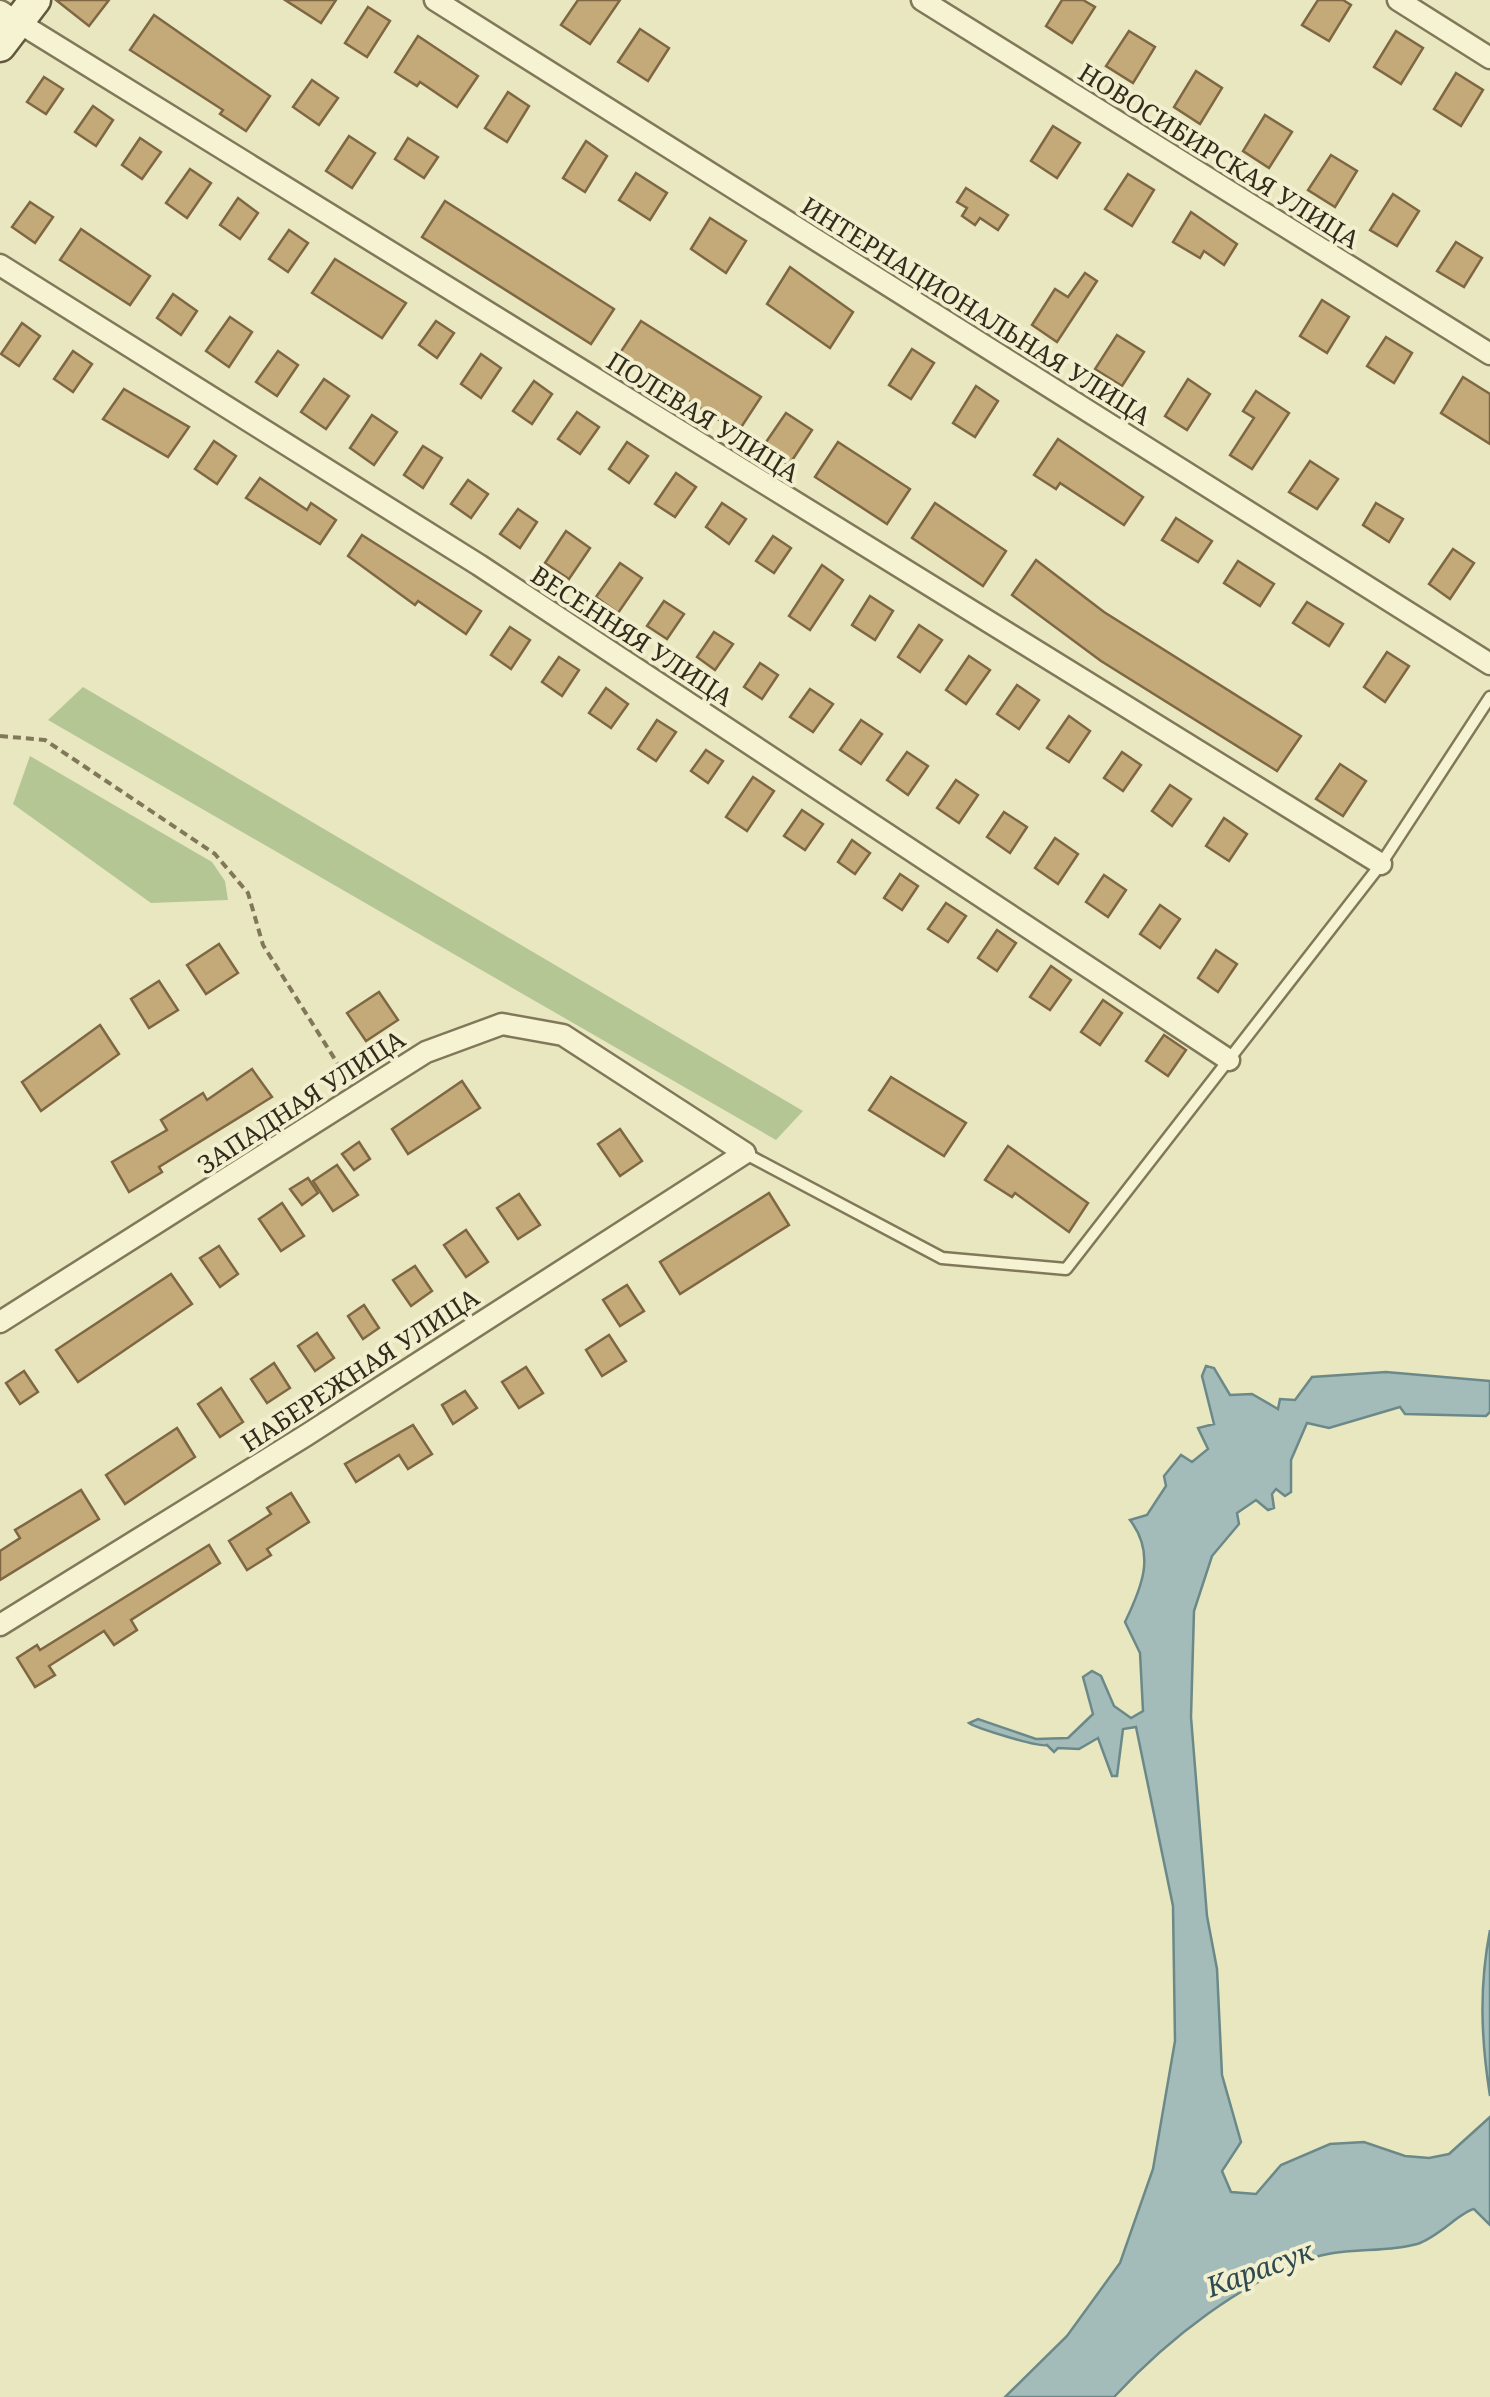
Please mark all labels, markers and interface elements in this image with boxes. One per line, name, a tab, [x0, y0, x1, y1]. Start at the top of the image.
street label: НОВОСИБИРСКАЯ УЛИЦА	[1072, 54, 1367, 256]
street label: ИНТЕРНАЦИОНАЛЬНАЯ УЛИЦА	[795, 188, 1158, 432]
street label: ПОЛЕВАЯ УЛИЦА	[601, 343, 807, 489]
street label: ВЕСЕННЯЯ УЛИЦА	[525, 557, 740, 713]
street label: ЗАПАДНАЯ УЛИЦА	[190, 1021, 411, 1181]
street label: НАБЕРЕЖНАЯ УЛИЦА	[234, 1279, 485, 1459]
water label: Карасук	[1200, 2231, 1320, 2305]

